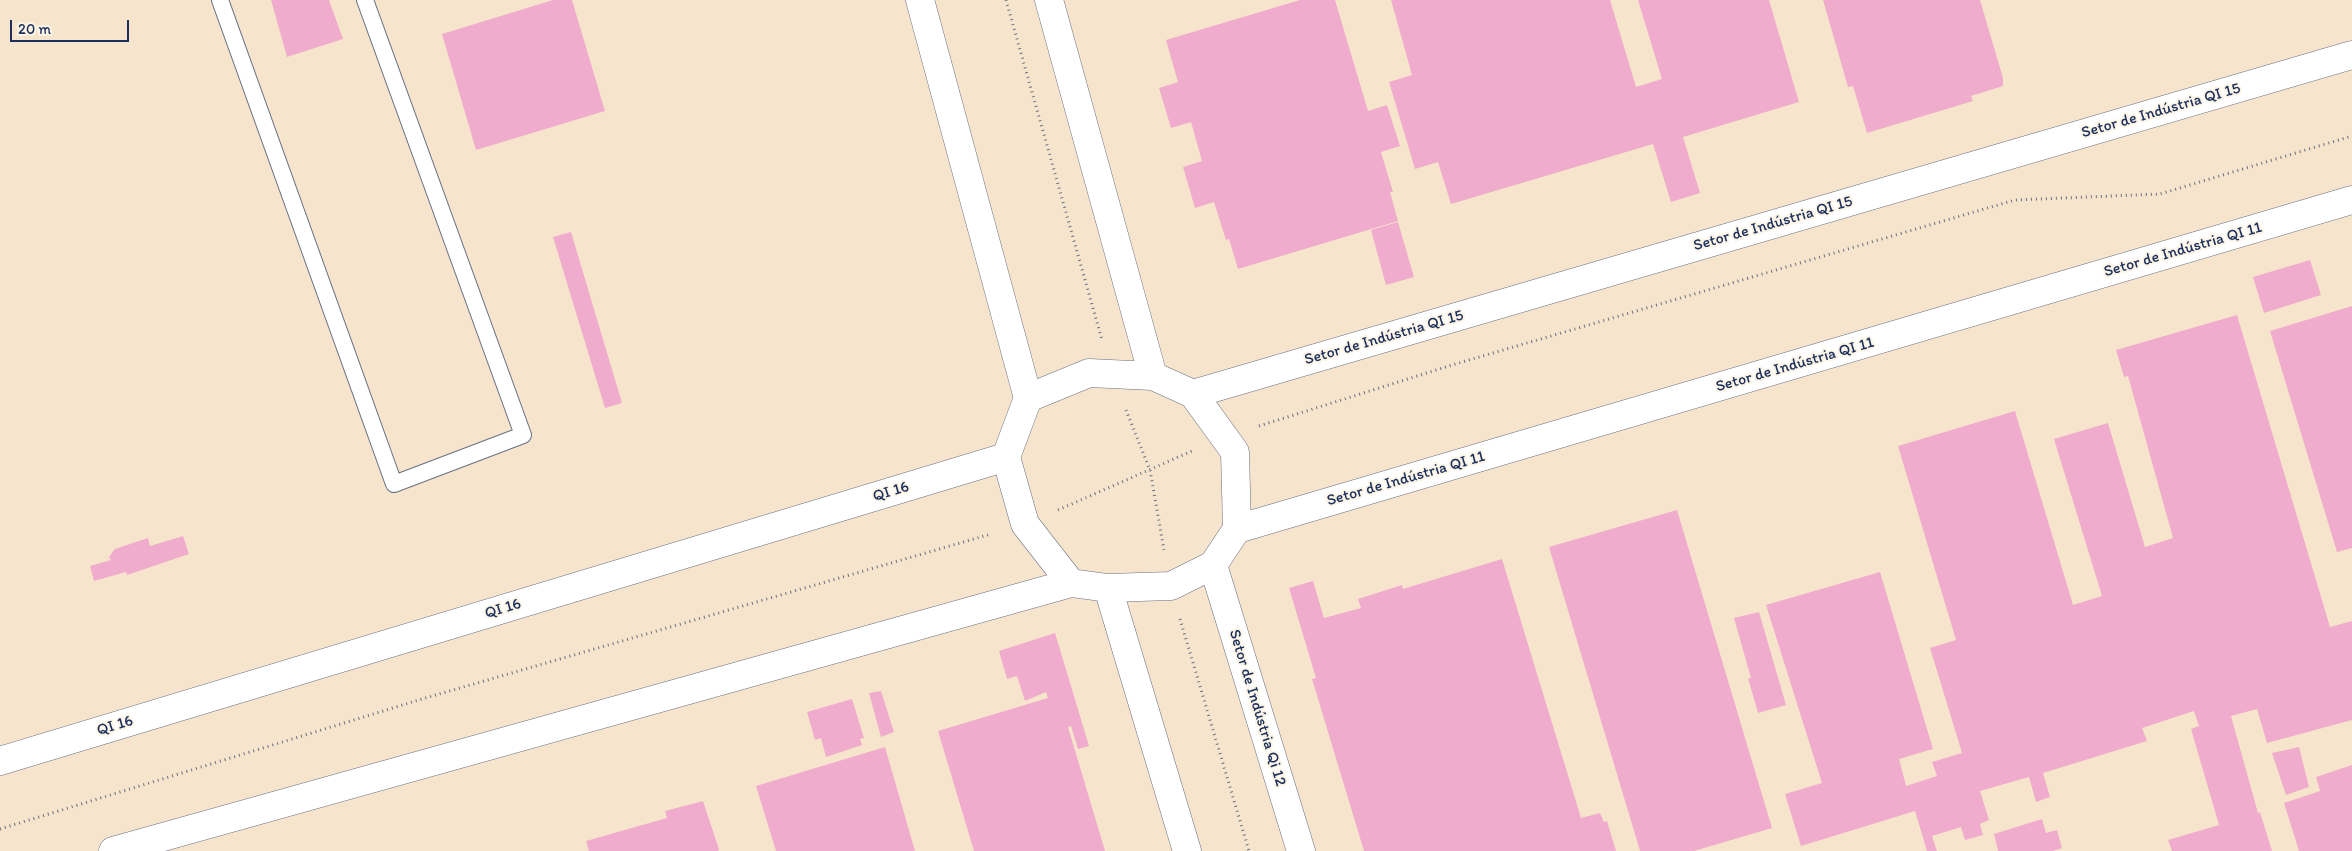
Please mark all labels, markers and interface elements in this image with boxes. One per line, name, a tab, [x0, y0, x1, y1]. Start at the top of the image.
scale bar	[12, 10, 131, 42]
text: 20 m	[18, 20, 51, 38]
street label: Setor de Indústria QI 15	[2079, 79, 2243, 143]
street label: Setor de Indústria QI 15	[1691, 192, 1855, 256]
street label: Setor de Indústria QI 11	[2102, 218, 2264, 282]
street label: Setor de Indústria QI 15	[1302, 306, 1466, 370]
street label: Setor de Indústria QI 11	[1714, 333, 1876, 397]
street label: Setor de Indústria QI 11	[1325, 447, 1487, 511]
street label: QI 16	[870, 477, 912, 507]
street label: QI 16	[482, 594, 524, 624]
street label: Setor de Indústria Qi 12	[1224, 627, 1290, 789]
street label: QI 16	[94, 711, 136, 741]

